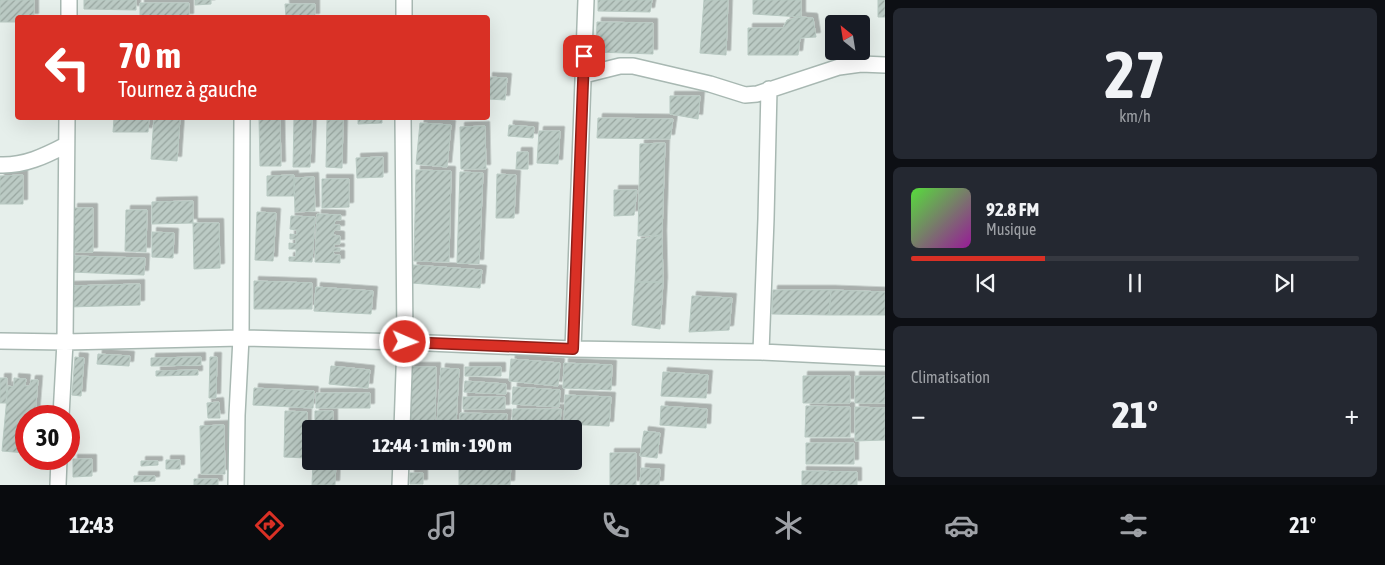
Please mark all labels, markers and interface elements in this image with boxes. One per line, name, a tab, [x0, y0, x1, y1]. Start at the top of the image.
north arrow	[825, 15, 870, 60]
map controls	[825, 15, 870, 60]
icon: left	[35, 35, 100, 100]
text: 70 m	[118, 35, 181, 75]
pin	[563, 35, 605, 77]
text: 27	[1104, 37, 1166, 112]
icon: arrive	[570, 42, 598, 70]
text: Tournez à gauche	[118, 76, 257, 102]
text: km/h	[1119, 107, 1151, 125]
text: 92.8 FM	[986, 198, 1039, 220]
text: Musique	[986, 220, 1036, 238]
icon: previous	[972, 269, 1000, 297]
icon: pause	[1121, 269, 1149, 297]
icon: next	[1270, 269, 1298, 297]
position arrow	[378, 315, 430, 367]
text: Climatisation	[911, 368, 990, 386]
text: 21°	[1112, 393, 1158, 436]
text: −	[911, 398, 926, 430]
text: +	[1344, 398, 1359, 430]
speed limit sign: 30	[15, 405, 80, 470]
text: 12:44 · 1 min · 190 m	[372, 434, 512, 456]
icon: directions	[252, 508, 287, 543]
icon: music	[425, 508, 460, 543]
icon: phone	[598, 508, 633, 543]
icon: climate	[771, 508, 806, 543]
icon: car	[944, 508, 979, 543]
icon: filters	[1116, 508, 1151, 543]
text: 12:43	[69, 512, 114, 538]
text: 21°	[1289, 512, 1316, 538]

